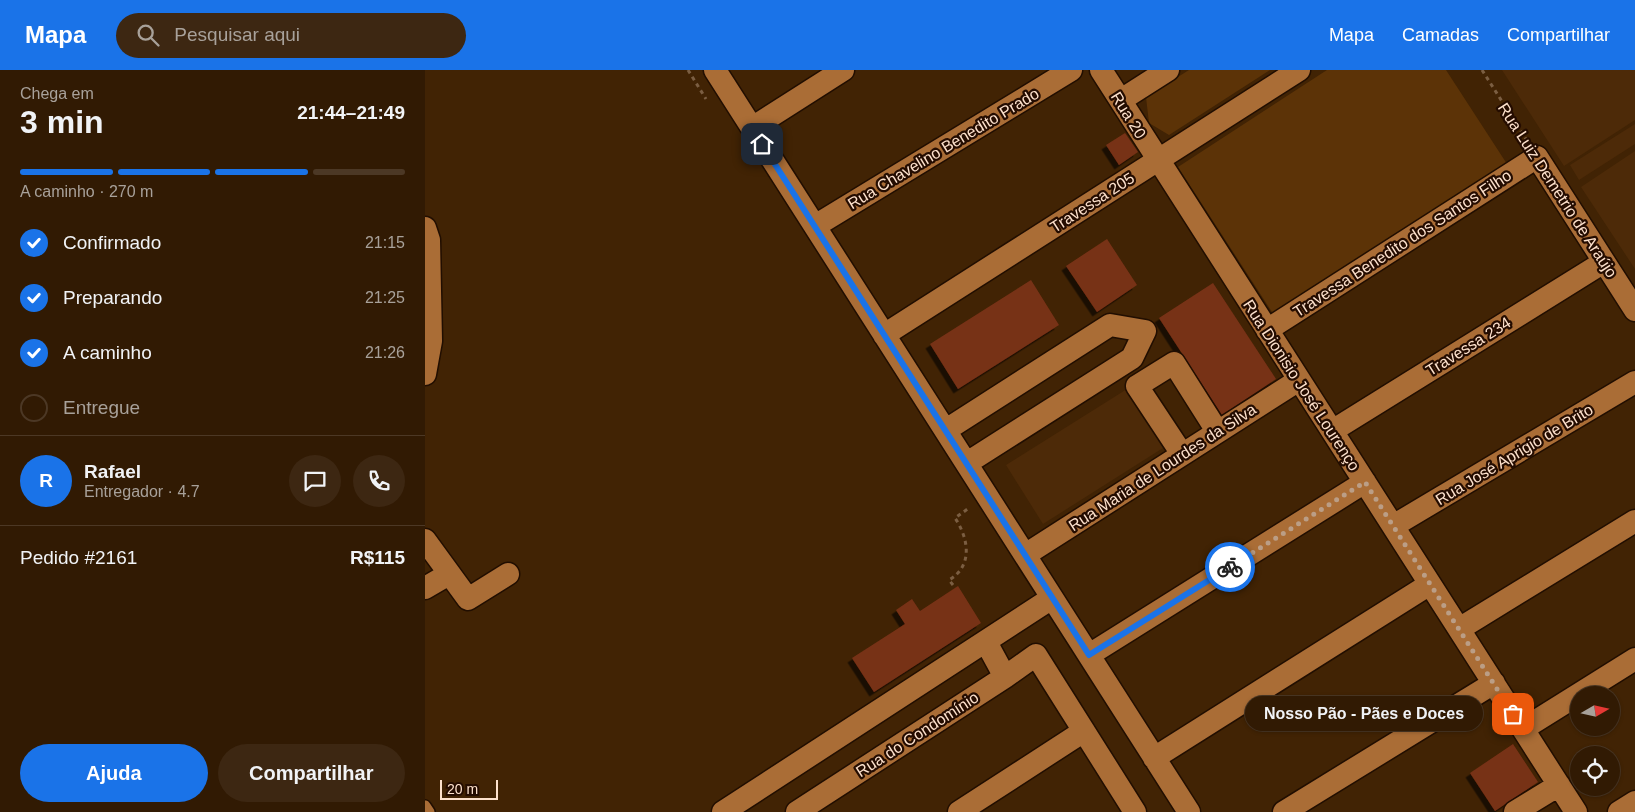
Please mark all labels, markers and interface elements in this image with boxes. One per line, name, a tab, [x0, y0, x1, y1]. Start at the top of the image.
search box	[116, 13, 466, 58]
text: Mapa	[25, 21, 86, 48]
icon: search	[134, 21, 162, 49]
text: Pesquisar aqui	[174, 24, 300, 45]
text: Mapa	[1329, 25, 1374, 45]
text: Camadas	[1402, 25, 1479, 45]
text: Compartilhar	[1507, 25, 1610, 45]
text: Chega em	[20, 85, 94, 102]
street label: Rua Chavelino Benedito Prado	[845, 85, 1042, 212]
street label: Rua 20	[1108, 89, 1150, 142]
street label: Rua Luiz Demetrio de Araújo	[1495, 100, 1620, 281]
text: 21:44–21:49	[297, 102, 405, 123]
text: 3 min	[20, 104, 104, 140]
pin	[741, 123, 783, 165]
icon: home	[748, 130, 776, 158]
street label: Travessa Benedito dos Santos Filho	[1290, 166, 1515, 320]
street label: Travessa 205	[1047, 169, 1137, 236]
text: A caminho · 270 m	[20, 183, 153, 200]
icon: check	[20, 229, 48, 257]
text: Confirmado	[63, 232, 161, 253]
text: 21:15	[365, 234, 405, 251]
icon: check	[20, 284, 48, 312]
text: Preparando	[63, 287, 162, 308]
text: 21:25	[365, 289, 405, 306]
street label: Rua Dionisio José Lourenço	[1240, 297, 1363, 474]
street label: Travessa 234	[1423, 314, 1514, 379]
icon: check	[20, 339, 48, 367]
text: A caminho	[63, 342, 152, 363]
text: 21:26	[365, 344, 405, 361]
text: Entregue	[63, 397, 140, 418]
street label: Rua Maria de Lourdes da Silva	[1066, 400, 1259, 534]
street label: Rua José Aprigio de Brito	[1433, 401, 1596, 508]
button: chat	[289, 455, 341, 507]
button: phone	[353, 455, 405, 507]
text: Rafael	[84, 461, 141, 482]
text: R	[39, 470, 53, 491]
text: Entregador · 4.7	[84, 483, 200, 500]
courier	[1205, 542, 1255, 592]
text: Pedido #2161	[20, 547, 137, 568]
text: R$115	[350, 547, 405, 568]
icon: bike	[1216, 553, 1244, 581]
north arrow	[1570, 686, 1620, 736]
map controls	[1570, 686, 1620, 796]
street label: Rua do Condomínio	[853, 688, 982, 780]
pin	[1492, 693, 1534, 735]
callout: Nosso Pão - Pães e Doces	[1245, 696, 1483, 732]
icon: bag	[1499, 700, 1527, 728]
text: Nosso Pão - Pães e Doces	[1264, 705, 1464, 722]
button: Ajuda	[20, 744, 208, 802]
button: Compartilhar	[218, 744, 405, 802]
button: locate	[1570, 746, 1620, 796]
scale bar	[440, 777, 497, 800]
text: 20 m	[447, 781, 478, 797]

